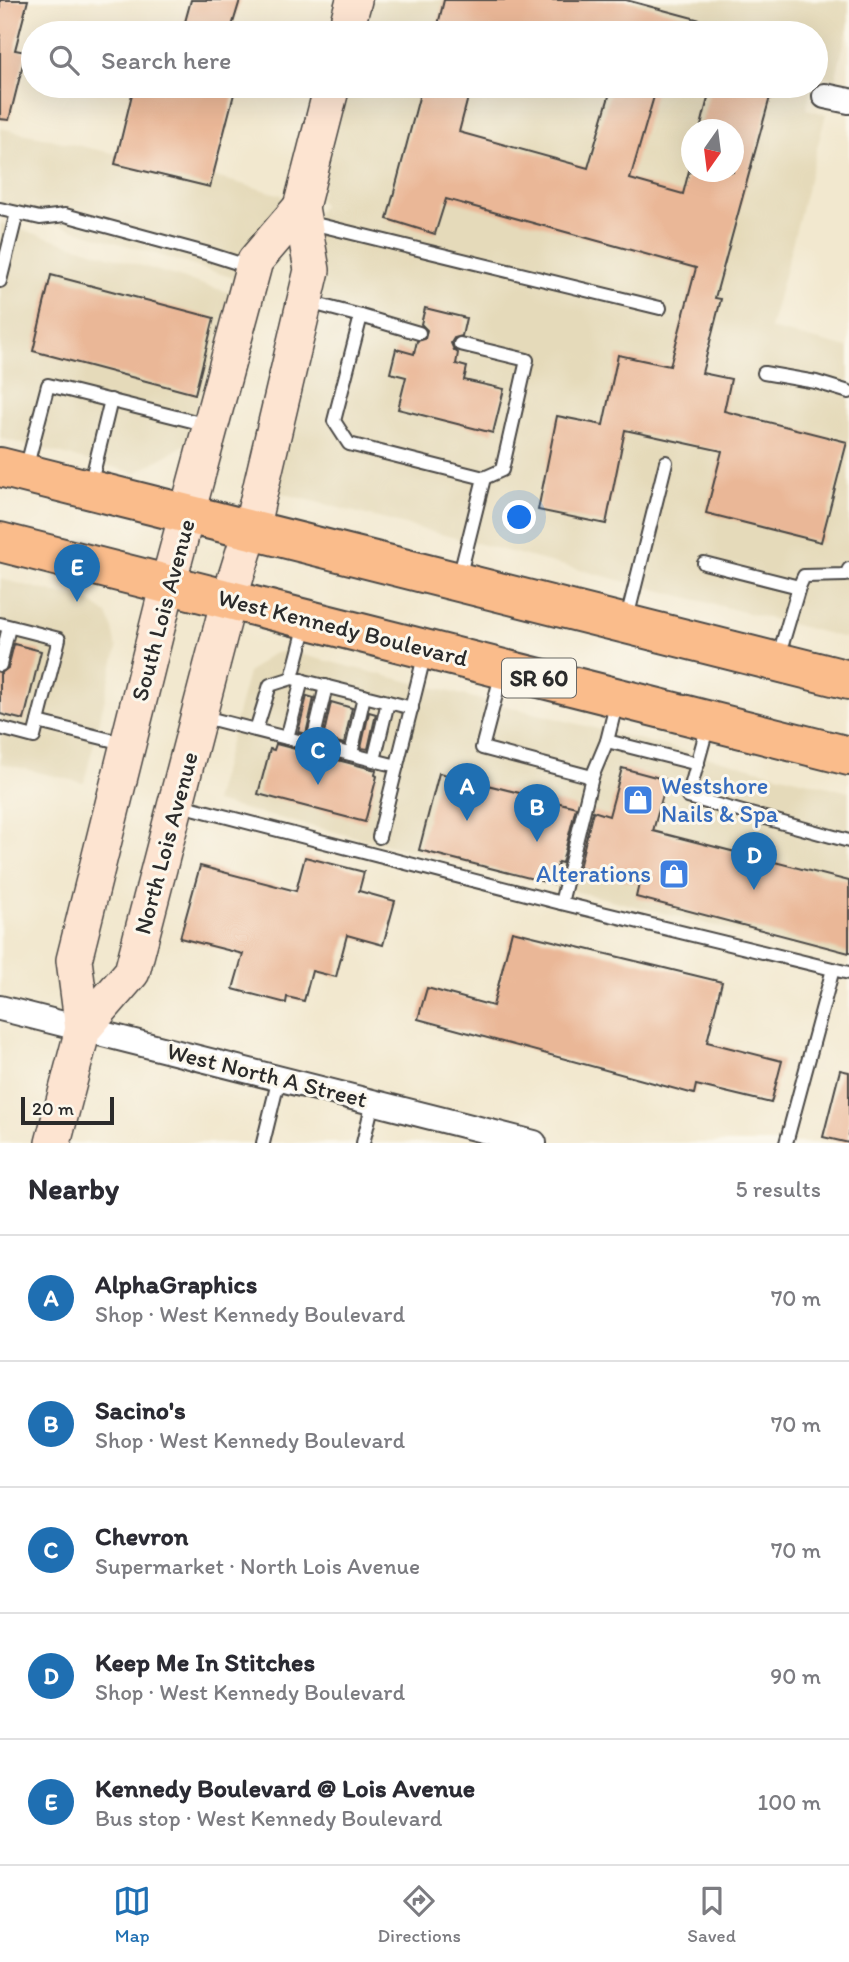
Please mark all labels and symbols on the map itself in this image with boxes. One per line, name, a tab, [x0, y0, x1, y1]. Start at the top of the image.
north arrow	[681, 119, 744, 182]
your location	[502, 500, 536, 534]
street label: South Lois Avenue	[124, 516, 201, 704]
pin: E	[54, 544, 100, 602]
street label: West Kennedy Boulevard	[215, 582, 471, 673]
road number: SR 60	[502, 658, 576, 698]
pin: C	[295, 727, 341, 785]
street label: North Lois Avenue	[127, 748, 204, 937]
pin: A	[444, 763, 490, 821]
place label: Westshore Nails & Spa	[661, 771, 779, 828]
shop icon: Westshore Nails & Spa	[621, 783, 655, 817]
pin: B	[514, 784, 560, 842]
pin: D	[731, 832, 777, 890]
shop icon: Alterations	[657, 857, 691, 891]
place label: Alterations	[536, 859, 651, 888]
street label: West North A Street	[164, 1036, 370, 1113]
scale bar	[21, 1094, 114, 1126]

